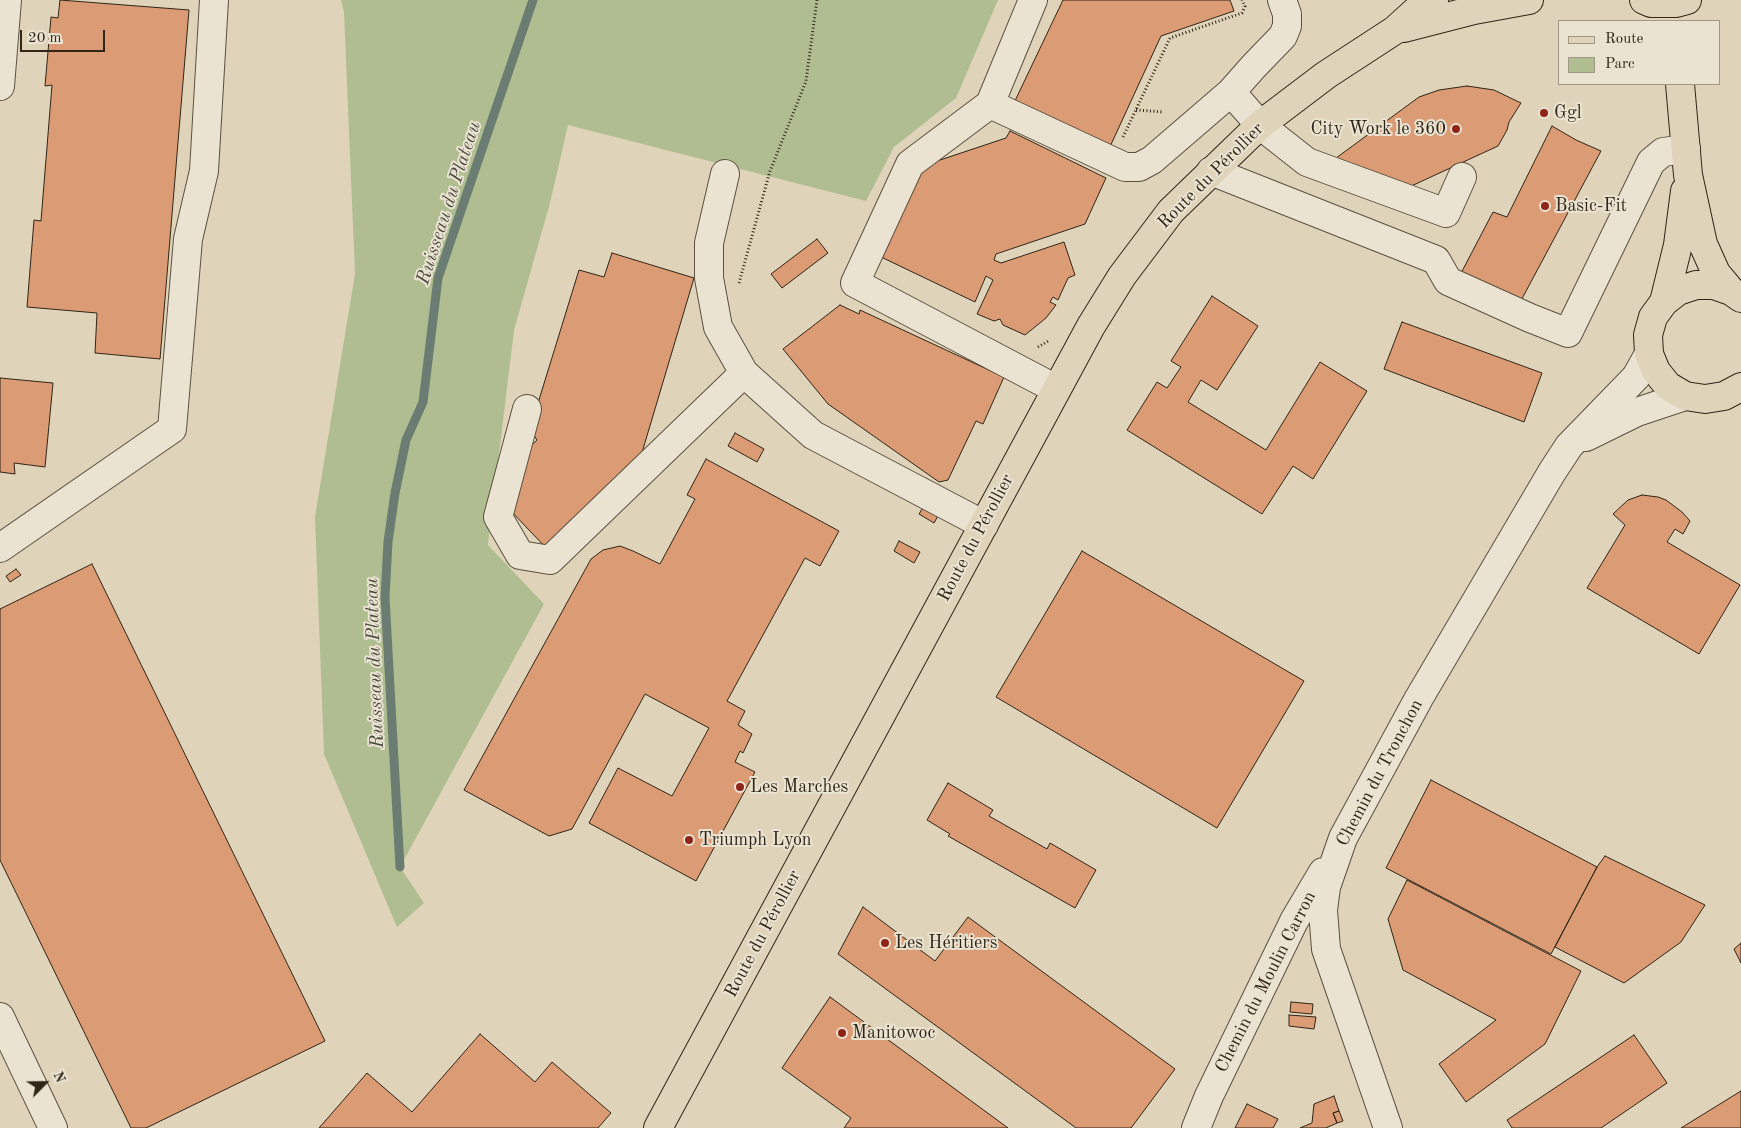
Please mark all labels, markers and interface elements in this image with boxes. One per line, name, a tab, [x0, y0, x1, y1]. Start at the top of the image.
scale bar	[22, 20, 108, 52]
legend	[1558, 20, 1721, 85]
text: 20 m	[28, 31, 62, 46]
text: Route	[1605, 32, 1643, 47]
text: Parc	[1605, 57, 1635, 72]
place label: Ggl	[1554, 102, 1582, 124]
marker: Ggl	[1538, 107, 1550, 119]
water label: Ruisseau du Plateau	[412, 118, 486, 288]
street label: Route du Pérollier	[1153, 118, 1269, 234]
place label: City Work le 360	[1310, 118, 1446, 140]
marker: City Work le 360	[1450, 123, 1462, 135]
place label: Basic-Fit	[1555, 195, 1627, 217]
marker: Basic-Fit	[1539, 200, 1551, 212]
street label: Route du Pérollier	[933, 471, 1019, 605]
water label: Ruisseau du Plateau	[361, 577, 389, 749]
street label: Chemin du Tronchon	[1332, 696, 1428, 850]
place label: Les Marches	[750, 776, 848, 798]
marker: Les Marches	[734, 781, 746, 793]
place label: Triumph Lyon	[699, 829, 812, 851]
marker: Triumph Lyon	[683, 834, 695, 846]
street label: Route du Pérollier	[720, 867, 806, 1001]
street label: Chemin du Moulin Carron	[1211, 888, 1321, 1076]
place label: Les Héritiers	[895, 932, 998, 954]
marker: Les Héritiers	[879, 937, 891, 949]
place label: Manitowoc	[852, 1022, 935, 1044]
marker: Manitowoc	[836, 1027, 848, 1039]
north arrow	[20, 1058, 70, 1108]
text: N	[50, 1069, 67, 1085]

